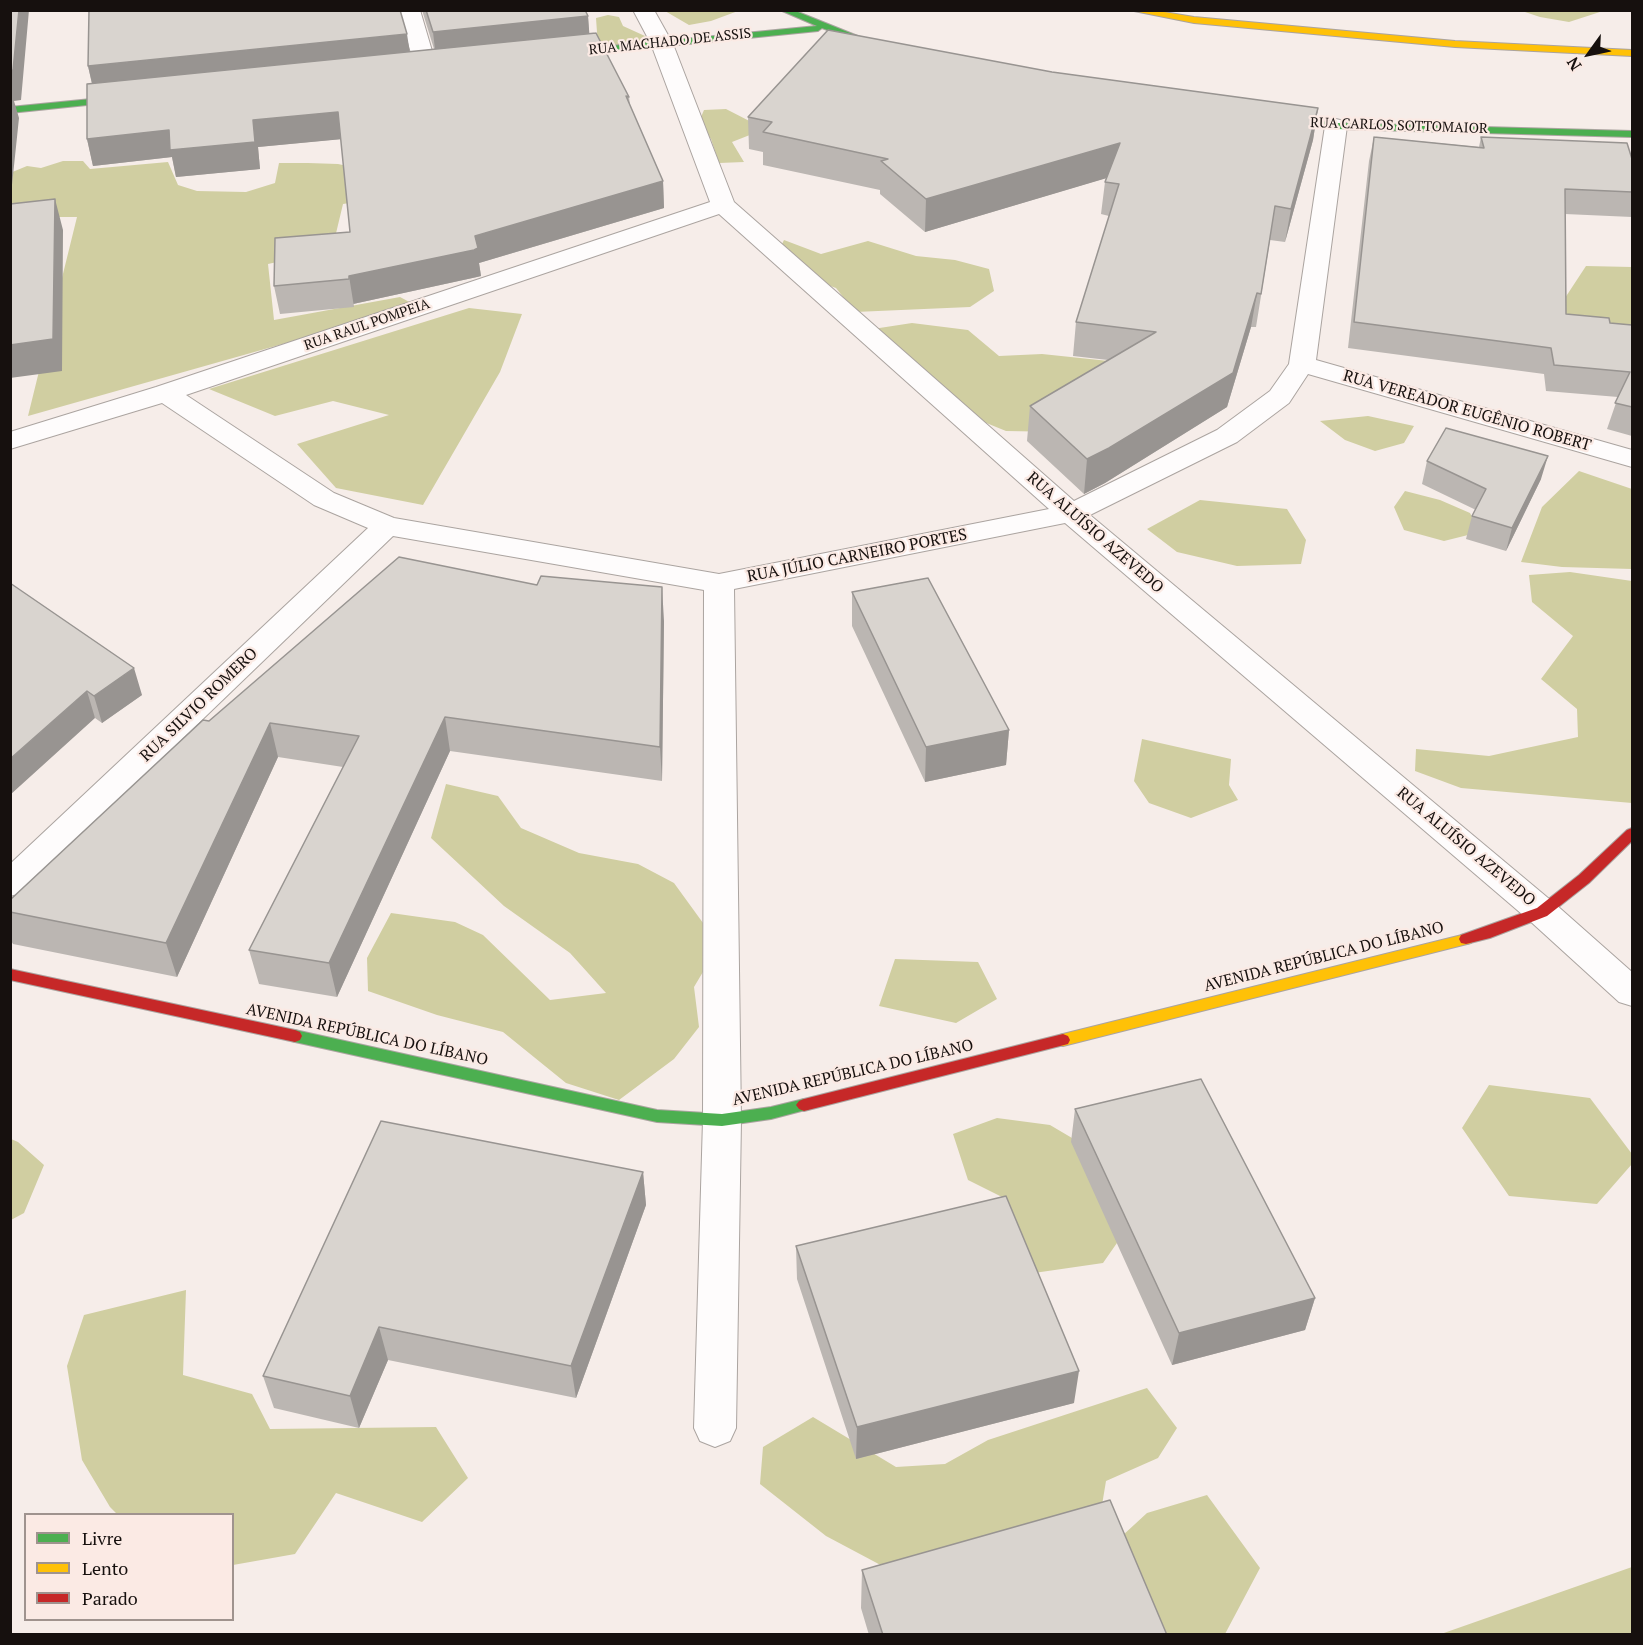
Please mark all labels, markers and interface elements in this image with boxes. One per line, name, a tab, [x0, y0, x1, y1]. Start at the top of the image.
north arrow	[1559, 24, 1619, 84]
street label: RUA MACHADO DE ASSIS	[588, 25, 752, 59]
text: N	[1561, 53, 1586, 75]
street label: RUA CARLOS SOTTOMAIOR	[1310, 115, 1488, 137]
street label: RUA RAUL POMPEIA	[302, 296, 432, 354]
street label: RUA VEREADOR EUGÊNIO ROBERT	[1341, 366, 1593, 456]
street label: RUA ALUÍSIO AZEVEDO	[1023, 468, 1167, 598]
street label: RUA JÚLIO CARNEIRO PORTES	[745, 525, 969, 587]
street label: RUA SILVIO ROMERO	[136, 644, 262, 766]
street label: RUA ALUÍSIO AZEVEDO	[1393, 783, 1539, 911]
street label: AVENIDA REPÚBLICA DO LÍBANO	[1202, 918, 1446, 996]
street label: AVENIDA REPÚBLICA DO LÍBANO	[244, 1000, 490, 1070]
street label: AVENIDA REPÚBLICA DO LÍBANO	[731, 1036, 975, 1110]
legend	[24, 1513, 234, 1621]
text: Livre	[82, 1526, 122, 1550]
text: Lento	[82, 1556, 128, 1580]
text: Parado	[82, 1586, 138, 1610]

